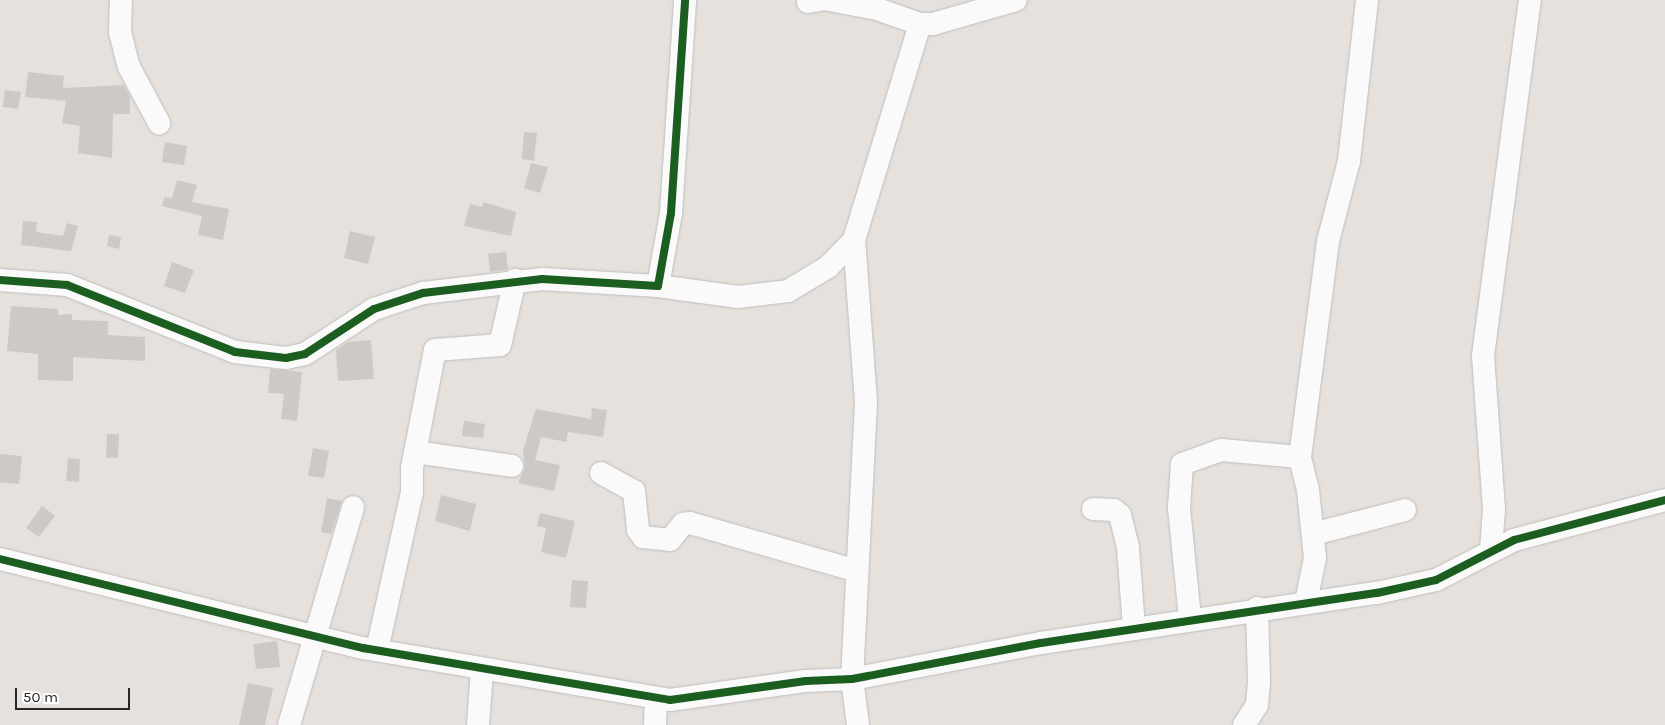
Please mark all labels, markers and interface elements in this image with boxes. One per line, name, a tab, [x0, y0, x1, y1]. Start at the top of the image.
scale bar	[18, 678, 132, 710]
text: 50 m	[23, 688, 58, 706]

